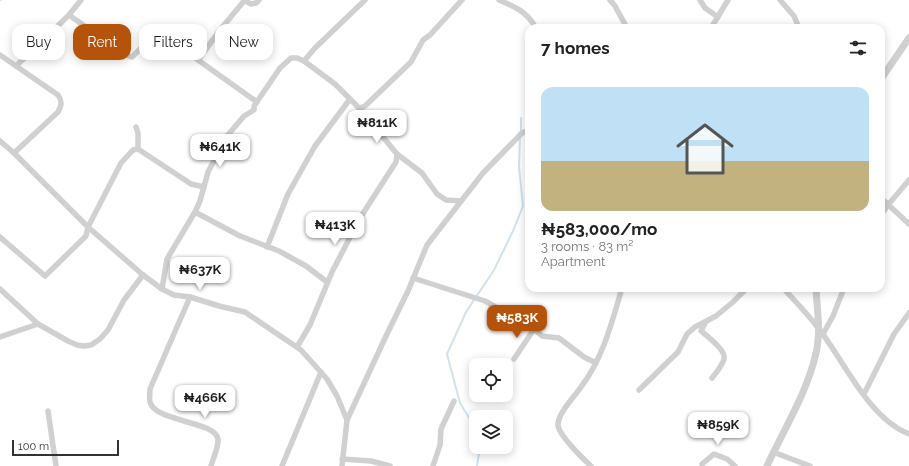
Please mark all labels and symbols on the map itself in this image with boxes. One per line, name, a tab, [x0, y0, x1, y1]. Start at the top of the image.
pin: ₦811K	[349, 110, 405, 144]
pin: ₦641K	[192, 134, 248, 168]
pin: ₦413K	[307, 212, 363, 246]
pin: ₦637K	[172, 257, 228, 291]
pin: ₦583K	[489, 305, 545, 339]
pin: ₦466K	[177, 385, 233, 419]
pin: ₦859K	[690, 412, 746, 446]
scale bar	[12, 438, 119, 457]

